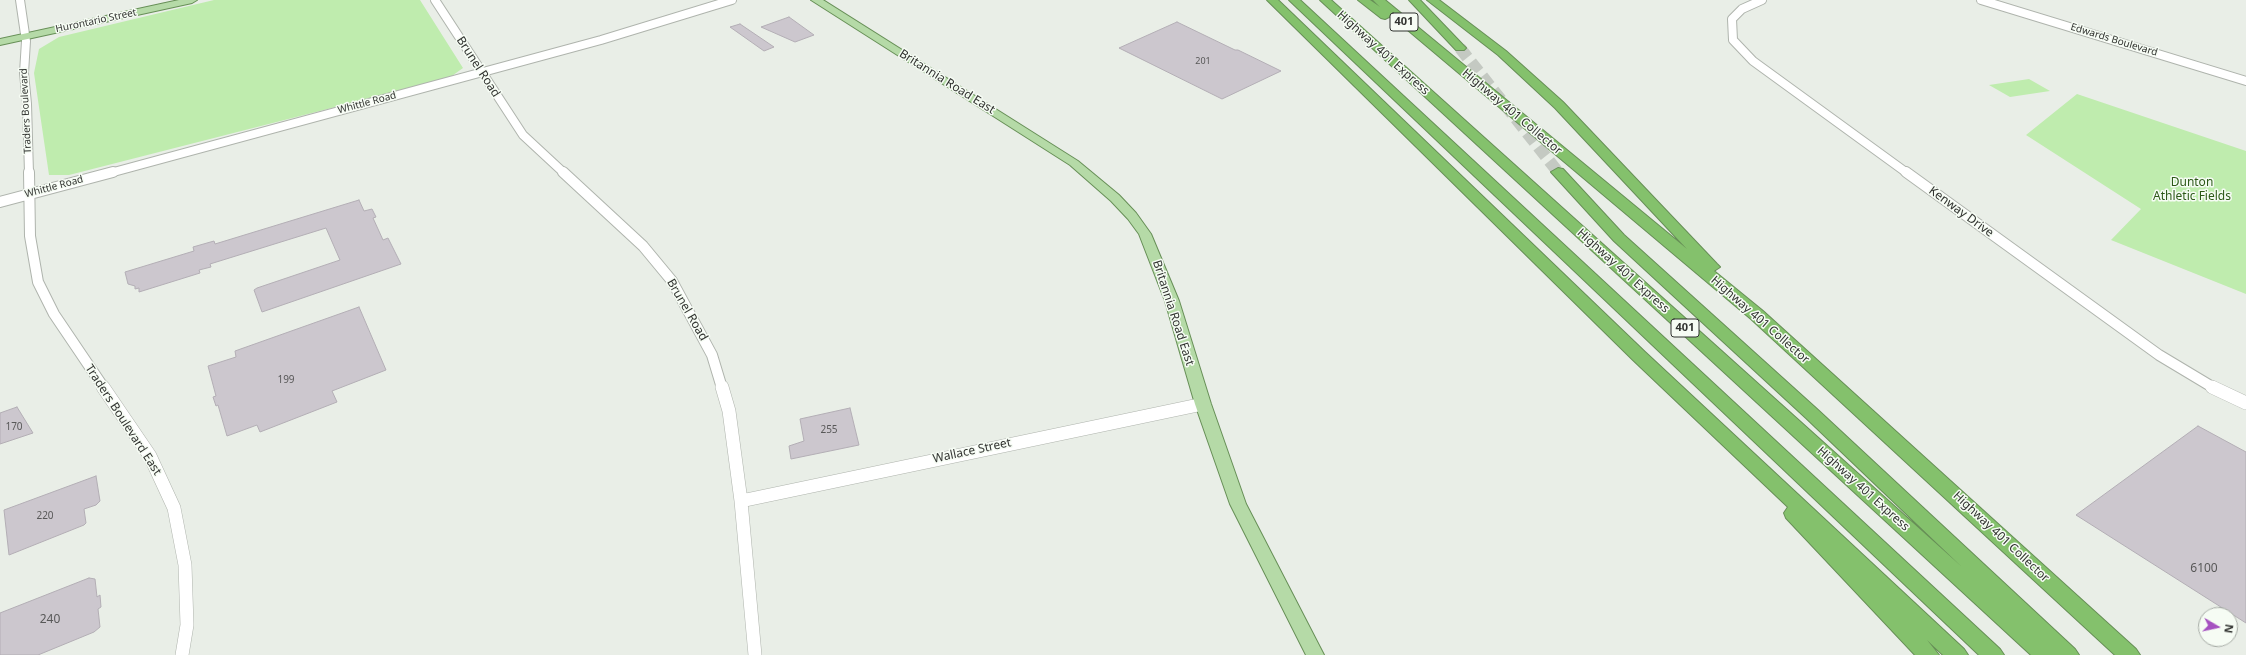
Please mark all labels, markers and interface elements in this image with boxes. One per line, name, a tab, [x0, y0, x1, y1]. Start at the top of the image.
street label: Hurontario Street	[55, 7, 137, 35]
street label: Highway 401 Express	[1334, 8, 1432, 98]
road number: 401	[1390, 13, 1418, 31]
street label: Edwards Boulevard	[2069, 21, 2159, 59]
street label: Brunel Road	[453, 34, 503, 100]
street label: Britannia Road East	[896, 47, 998, 117]
house number: 201	[1195, 56, 1211, 66]
street label: Highway 401 Collector	[1459, 66, 1565, 158]
street label: Traders Boulevard	[18, 68, 34, 154]
street label: Whittle Road	[336, 89, 398, 117]
street label: Whittle Road	[23, 173, 85, 201]
park label: Dunton Athletic Fields	[2153, 176, 2231, 204]
street label: Kenway Drive	[1926, 184, 1996, 240]
street label: Highway 401 Express	[1574, 226, 1672, 316]
street label: Britannia Road East	[1149, 258, 1197, 368]
street label: Highway 401 Collector	[1708, 273, 1812, 367]
street label: Brunel Road	[663, 276, 711, 344]
road number: 401	[1671, 319, 1699, 337]
street label: Traders Boulevard East	[82, 362, 164, 478]
house number: 199	[277, 374, 295, 386]
house number: 170	[5, 421, 23, 433]
house number: 255	[820, 424, 838, 436]
street label: Wallace Street	[932, 436, 1012, 466]
street label: Highway 401 Express	[1814, 444, 1912, 534]
street label: Highway 401 Collector	[1950, 489, 2052, 585]
house number: 220	[36, 510, 54, 522]
house number: 6100	[2190, 562, 2218, 576]
north arrow	[2198, 607, 2238, 647]
house number: 240	[40, 613, 60, 627]
text: N	[2221, 623, 2237, 634]

